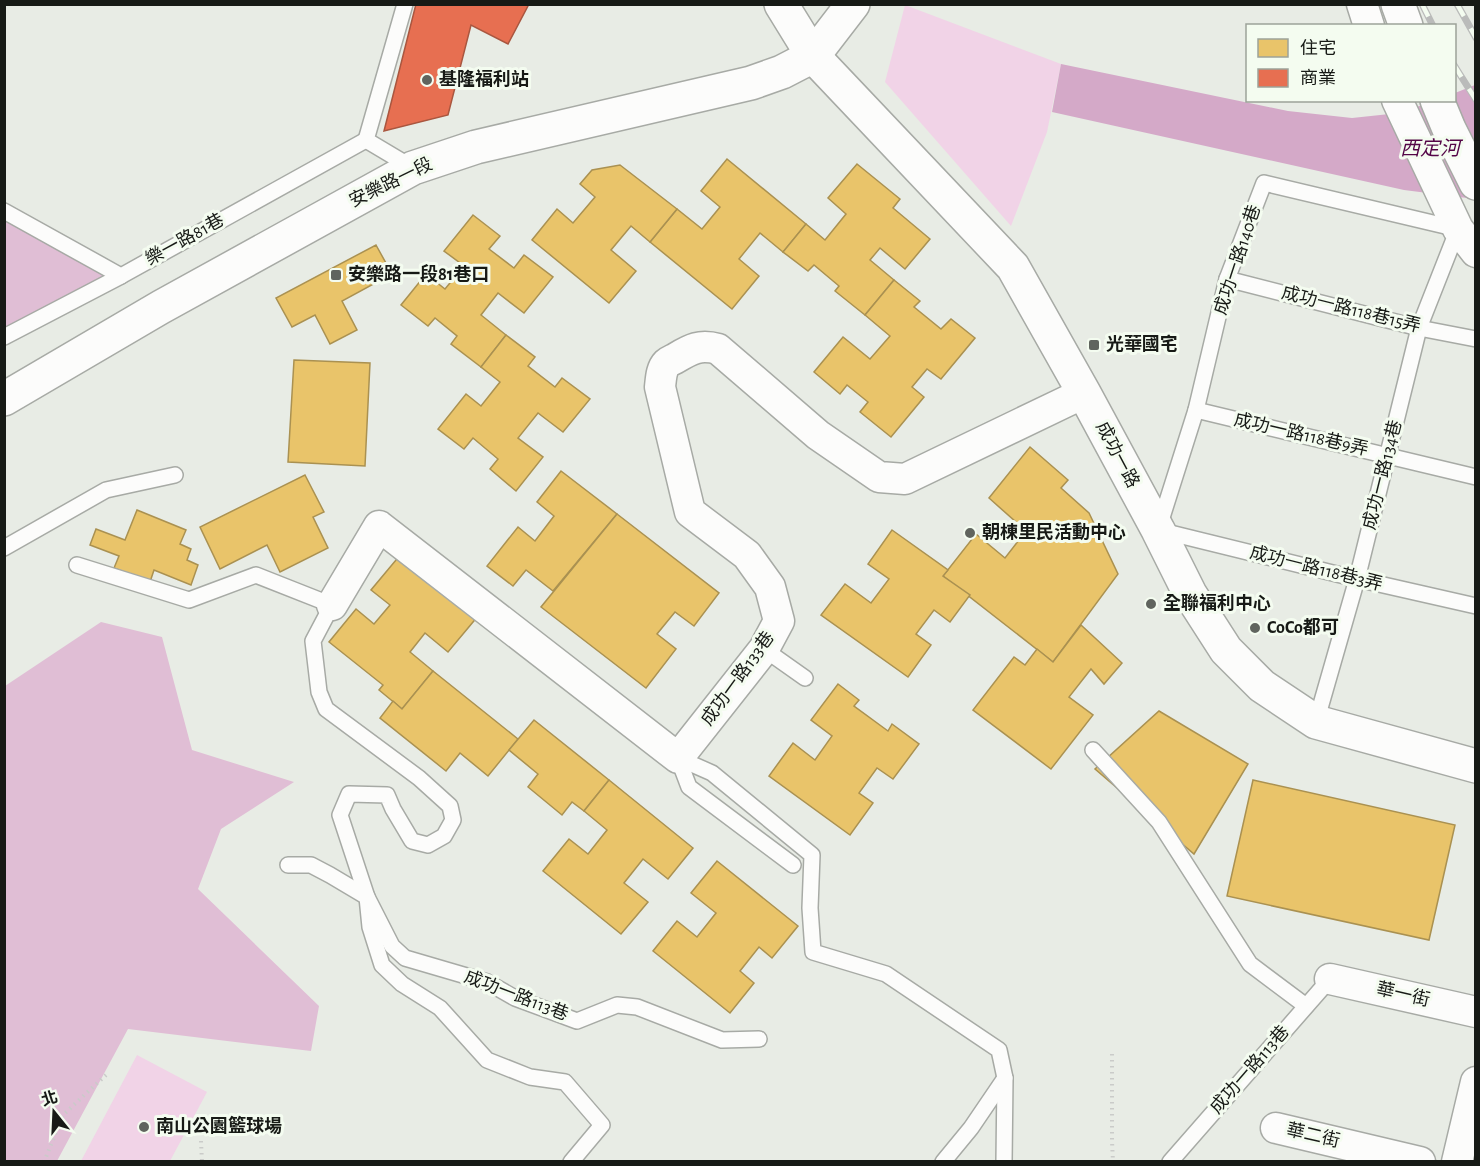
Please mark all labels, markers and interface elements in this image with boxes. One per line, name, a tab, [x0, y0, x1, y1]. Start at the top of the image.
legend	[1246, 24, 1456, 102]
text: 住宅	[1300, 38, 1336, 58]
text: 商業	[1300, 68, 1336, 88]
place label: 基隆福利站	[439, 69, 529, 89]
marker: 基隆福利站	[420, 73, 434, 87]
water label: 西定河	[1400, 138, 1464, 159]
street label: 安樂路一段	[346, 153, 435, 211]
street label: 成功一路140巷	[1210, 202, 1264, 317]
street label: 樂一路81巷	[142, 209, 227, 269]
place label: 安樂路一段81巷口	[348, 264, 489, 284]
marker: 安樂路一段81巷口	[329, 268, 343, 282]
street label: 成功一路118巷15弄	[1280, 282, 1423, 336]
place label: 光華國宅	[1106, 334, 1178, 354]
marker: 光華國宅	[1087, 338, 1101, 352]
street label: 成功一路118巷9弄	[1232, 409, 1370, 459]
street label: 成功一路	[1092, 418, 1144, 491]
street label: 成功一路134巷	[1359, 418, 1405, 532]
place label: 朝棟里民活動中心	[982, 522, 1126, 542]
marker: 朝棟里民活動中心	[963, 526, 977, 540]
street label: 成功一路118巷3弄	[1248, 542, 1385, 594]
place label: 全聯福利中心	[1163, 593, 1271, 613]
marker: 全聯福利中心	[1144, 597, 1158, 611]
place label: CoCo都可	[1267, 617, 1339, 637]
marker: CoCo都可	[1248, 621, 1262, 635]
street label: 成功一路133巷	[696, 628, 778, 729]
street label: 成功一路113巷	[462, 966, 571, 1024]
street label: 華一街	[1375, 978, 1432, 1010]
street label: 成功一路113巷	[1206, 1021, 1293, 1117]
north arrow	[24, 1082, 84, 1142]
text: 北	[39, 1088, 60, 1109]
place label: 南山公園籃球場	[156, 1115, 282, 1136]
street label: 華二街	[1285, 1119, 1342, 1151]
marker: 南山公園籃球場	[137, 1120, 151, 1134]

